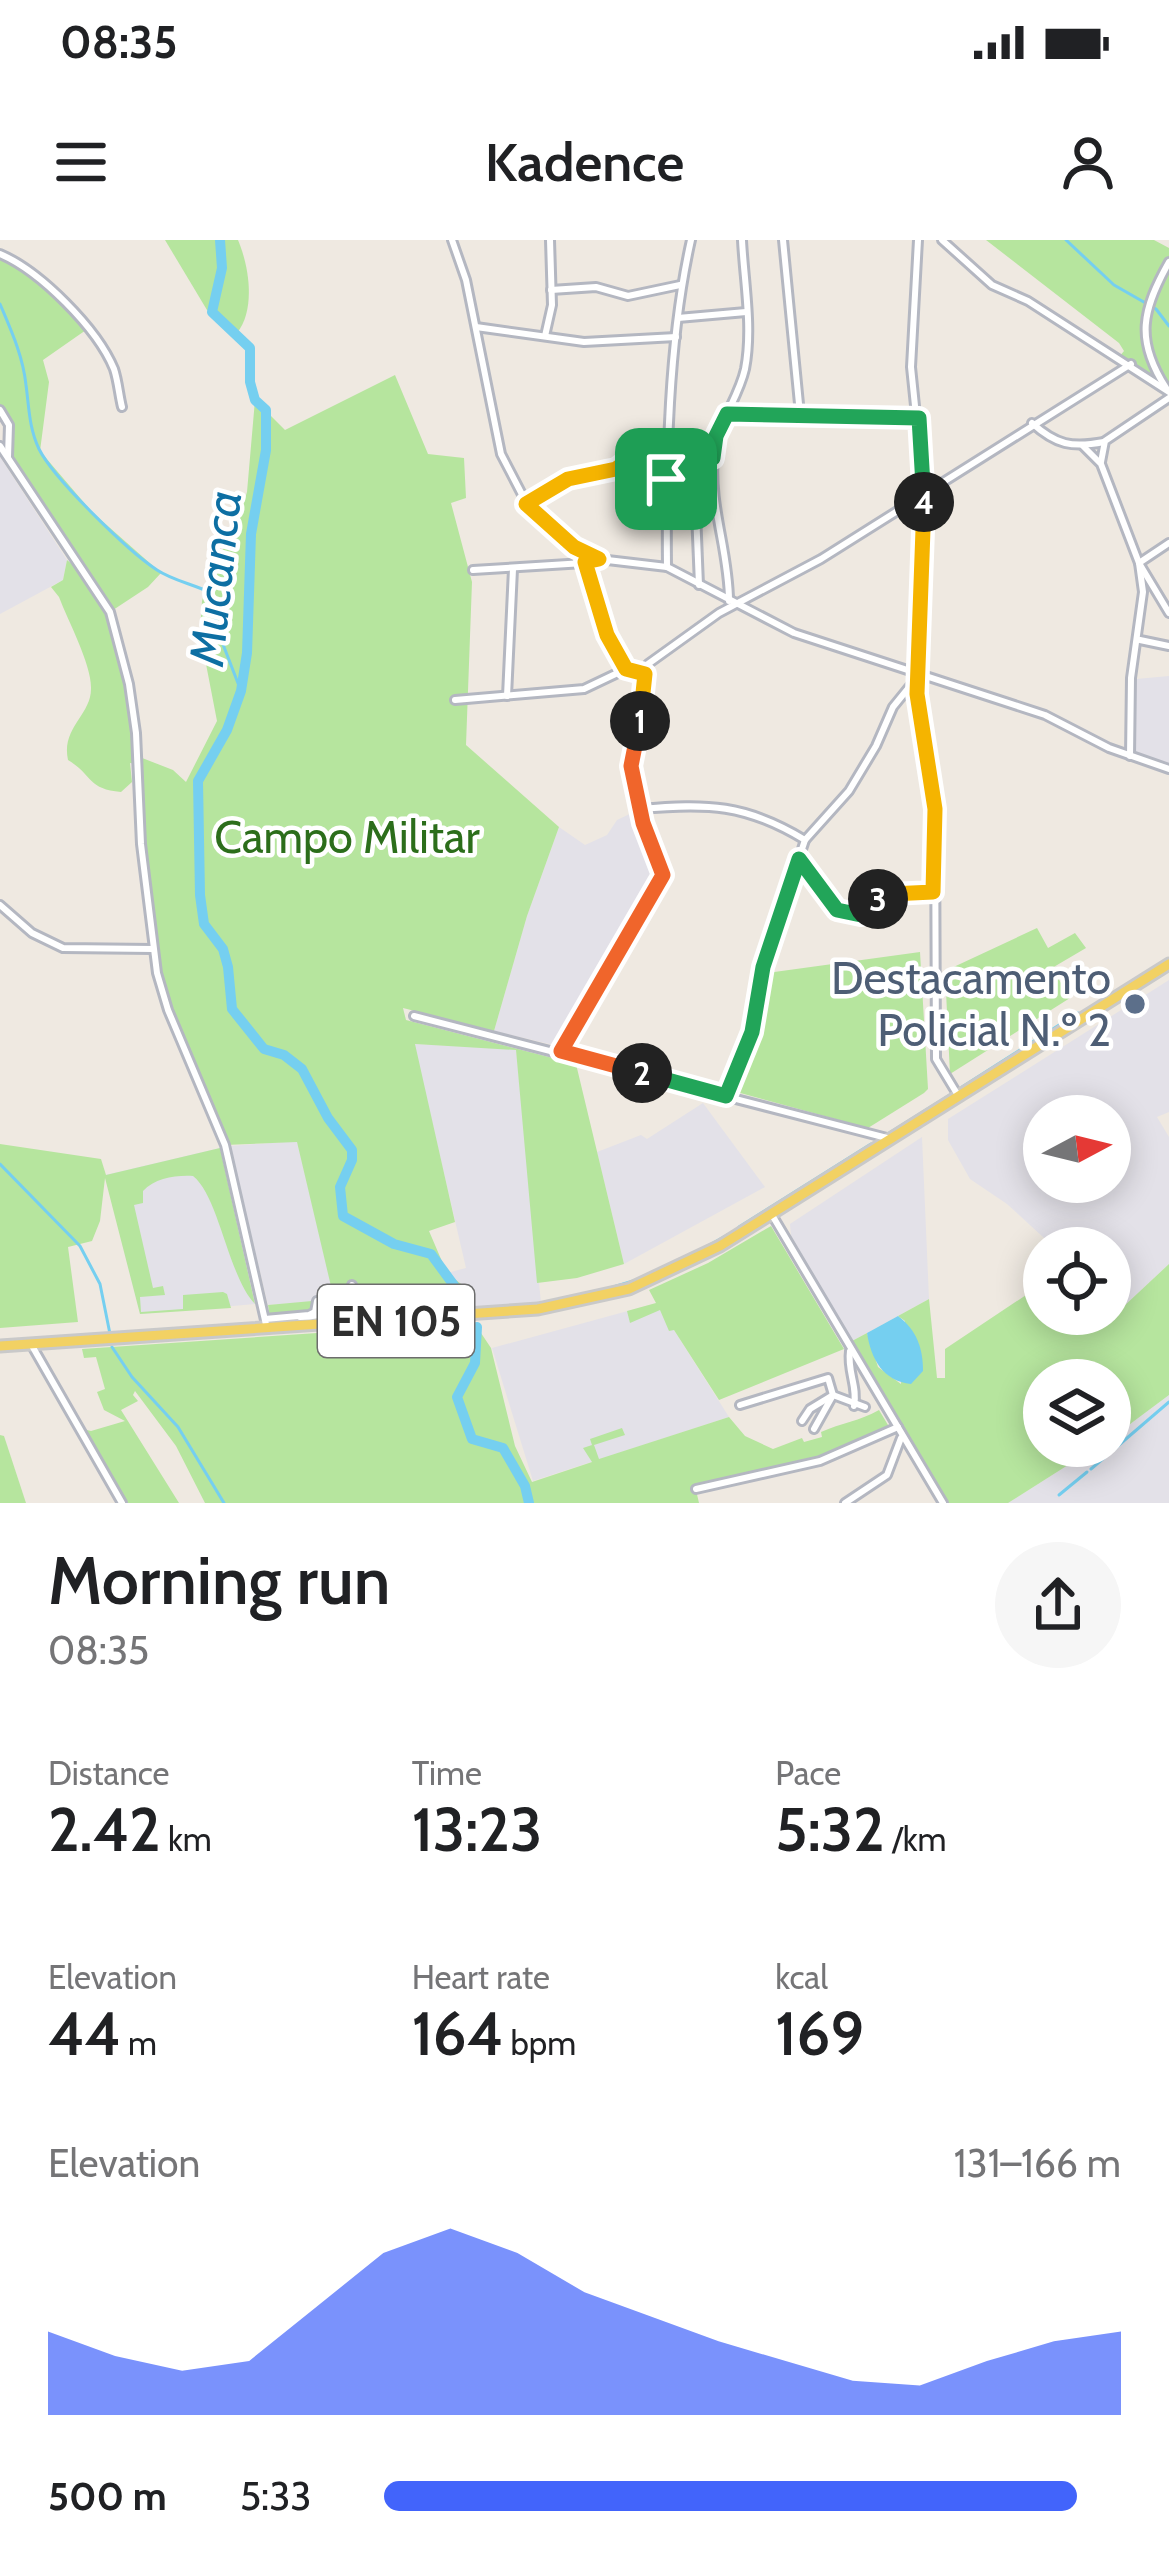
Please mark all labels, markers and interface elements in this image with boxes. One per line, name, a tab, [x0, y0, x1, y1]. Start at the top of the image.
text: 08:35	[60, 15, 177, 69]
icon: menu	[48, 129, 114, 195]
text: Kadence	[485, 129, 684, 195]
icon: person	[1055, 129, 1121, 195]
pin	[615, 428, 717, 530]
icon: arrive	[633, 446, 699, 512]
pin: 4	[894, 472, 954, 532]
text: 4	[914, 482, 934, 522]
water label: Mucanca	[177, 487, 253, 670]
pin: 1	[610, 691, 670, 751]
text: 1	[634, 701, 646, 741]
park label: Campo Militar	[214, 810, 481, 864]
pin: 3	[848, 869, 908, 929]
text: 3	[869, 879, 887, 919]
place label: Destacamento Policial N.º 2	[831, 951, 1111, 1057]
marker: Destacamento Policial N.º 2	[1122, 991, 1148, 1017]
pin: 2	[612, 1043, 672, 1103]
text: 2	[633, 1053, 651, 1093]
north arrow	[1023, 1095, 1131, 1203]
map controls	[1023, 1095, 1131, 1467]
button: locate	[1023, 1227, 1131, 1335]
road number: EN 105	[318, 1285, 474, 1357]
button: layers	[1023, 1359, 1131, 1467]
text: Morning run	[48, 1540, 390, 1621]
button: share	[995, 1542, 1121, 1668]
text: 08:35	[48, 1626, 149, 1674]
text: Distance	[48, 1753, 169, 1793]
text: Time	[412, 1753, 482, 1793]
text: Pace	[775, 1753, 841, 1793]
text: 2.42	[48, 1793, 161, 1866]
text: 13:23	[412, 1793, 542, 1866]
text: 5:32	[775, 1793, 885, 1866]
text: km	[161, 1819, 212, 1859]
text: /km	[885, 1819, 946, 1859]
text: Elevation	[48, 1957, 177, 1997]
text: Heart rate	[412, 1957, 550, 1997]
text: kcal	[775, 1957, 828, 1997]
text: 44	[48, 1997, 121, 2070]
text: 164	[412, 1997, 503, 2070]
text: 169	[775, 1997, 864, 2070]
text: m	[121, 2023, 157, 2063]
text: bpm	[503, 2023, 576, 2063]
text: Elevation	[48, 2139, 200, 2187]
text: 131–166 m	[954, 2139, 1121, 2187]
text: 500 m	[48, 2472, 167, 2520]
text: 5:33	[240, 2472, 311, 2520]

